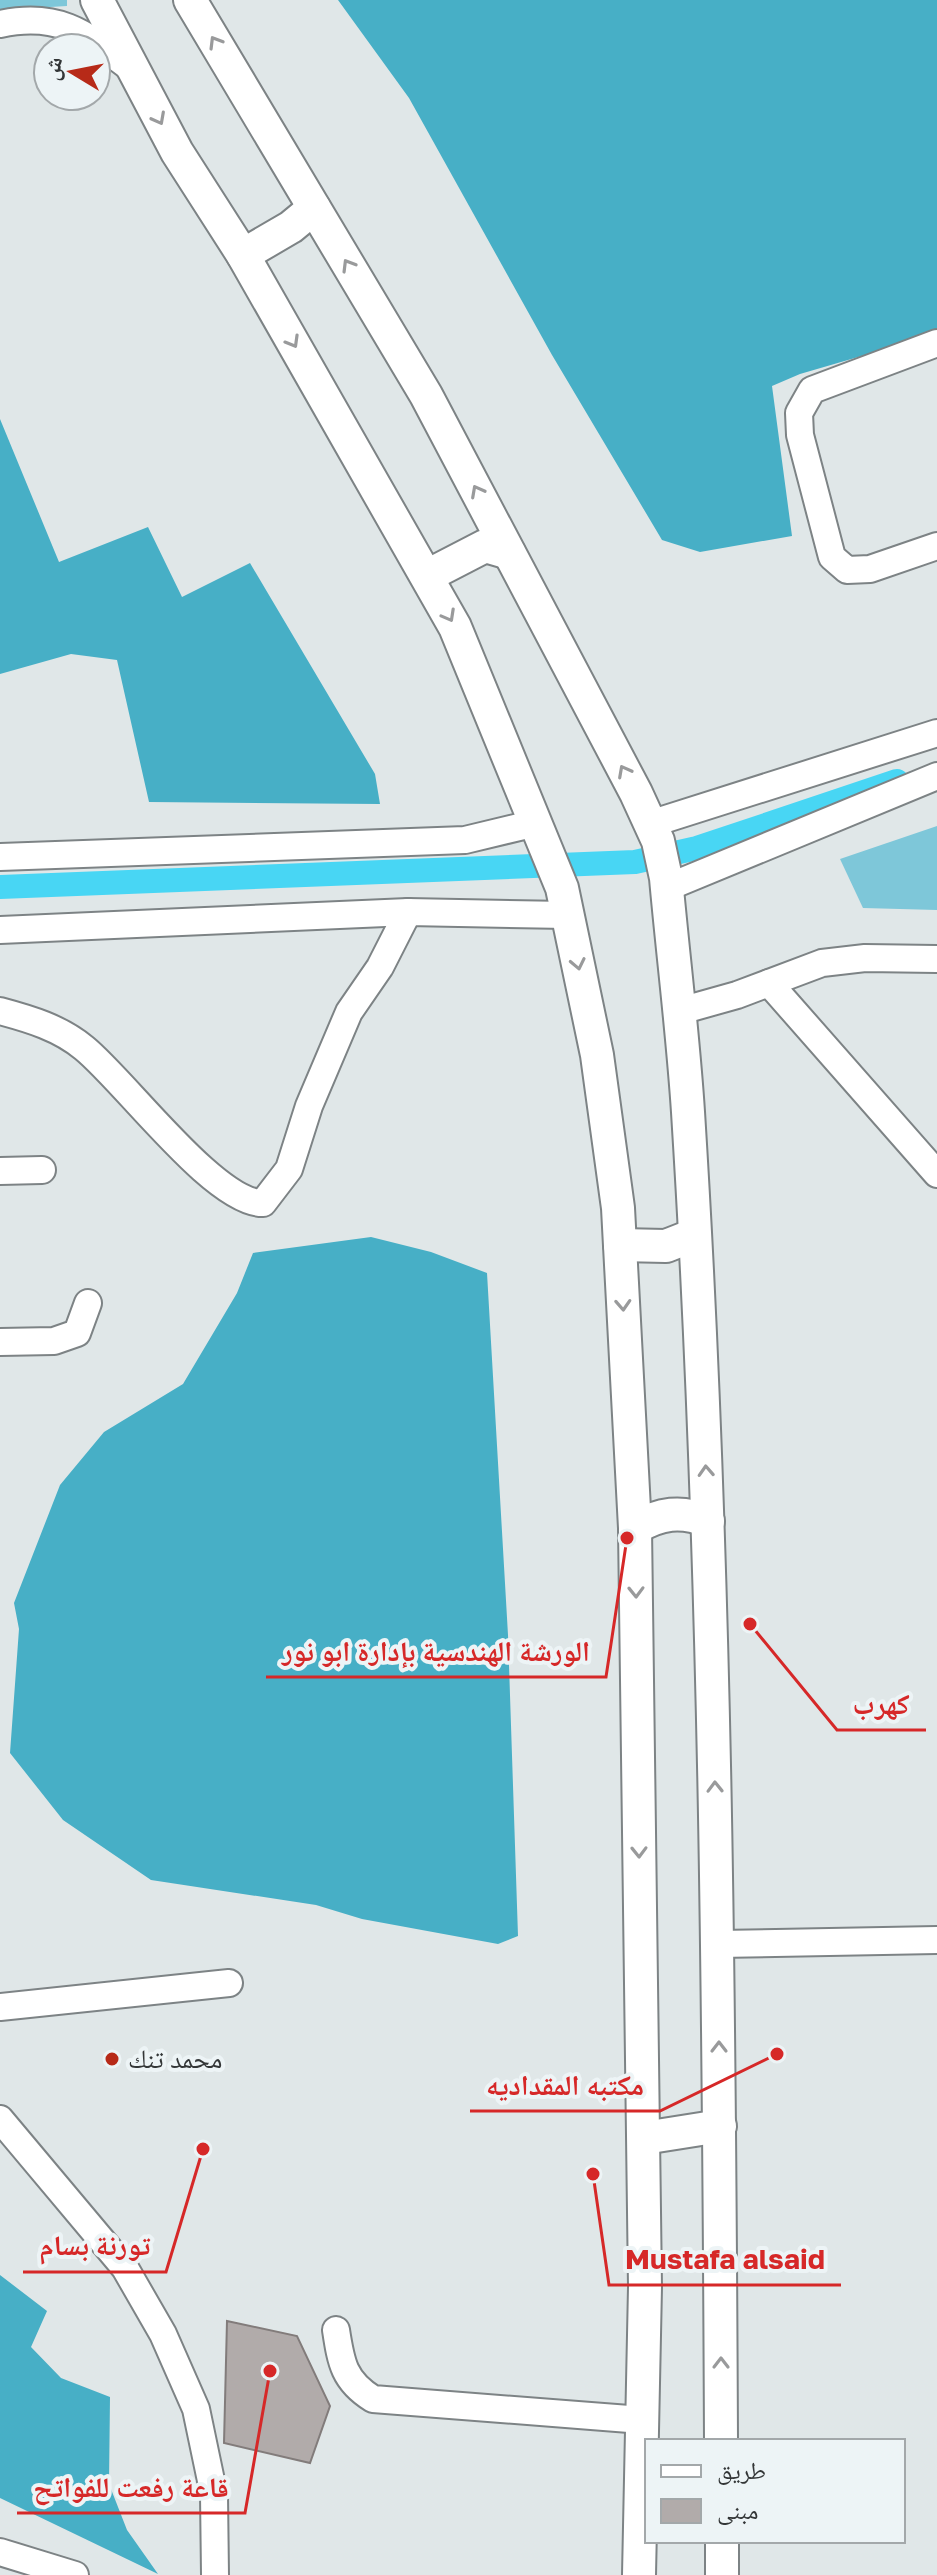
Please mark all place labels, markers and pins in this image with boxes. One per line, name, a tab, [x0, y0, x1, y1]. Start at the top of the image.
callout: الورشة الهندسية بإدارة ابو نور	[266, 1625, 606, 1677]
callout: كهرب	[837, 1678, 926, 1730]
place label: محمد تنك	[128, 2043, 222, 2074]
marker: محمد تنك	[103, 2050, 121, 2068]
callout: مكتبه المقداديه	[470, 2059, 660, 2111]
callout: تورنة بسام	[23, 2220, 166, 2272]
callout: Mustafa alsaid	[609, 2233, 841, 2285]
callout: قاعة رفعت للفواتح	[17, 2461, 245, 2513]

